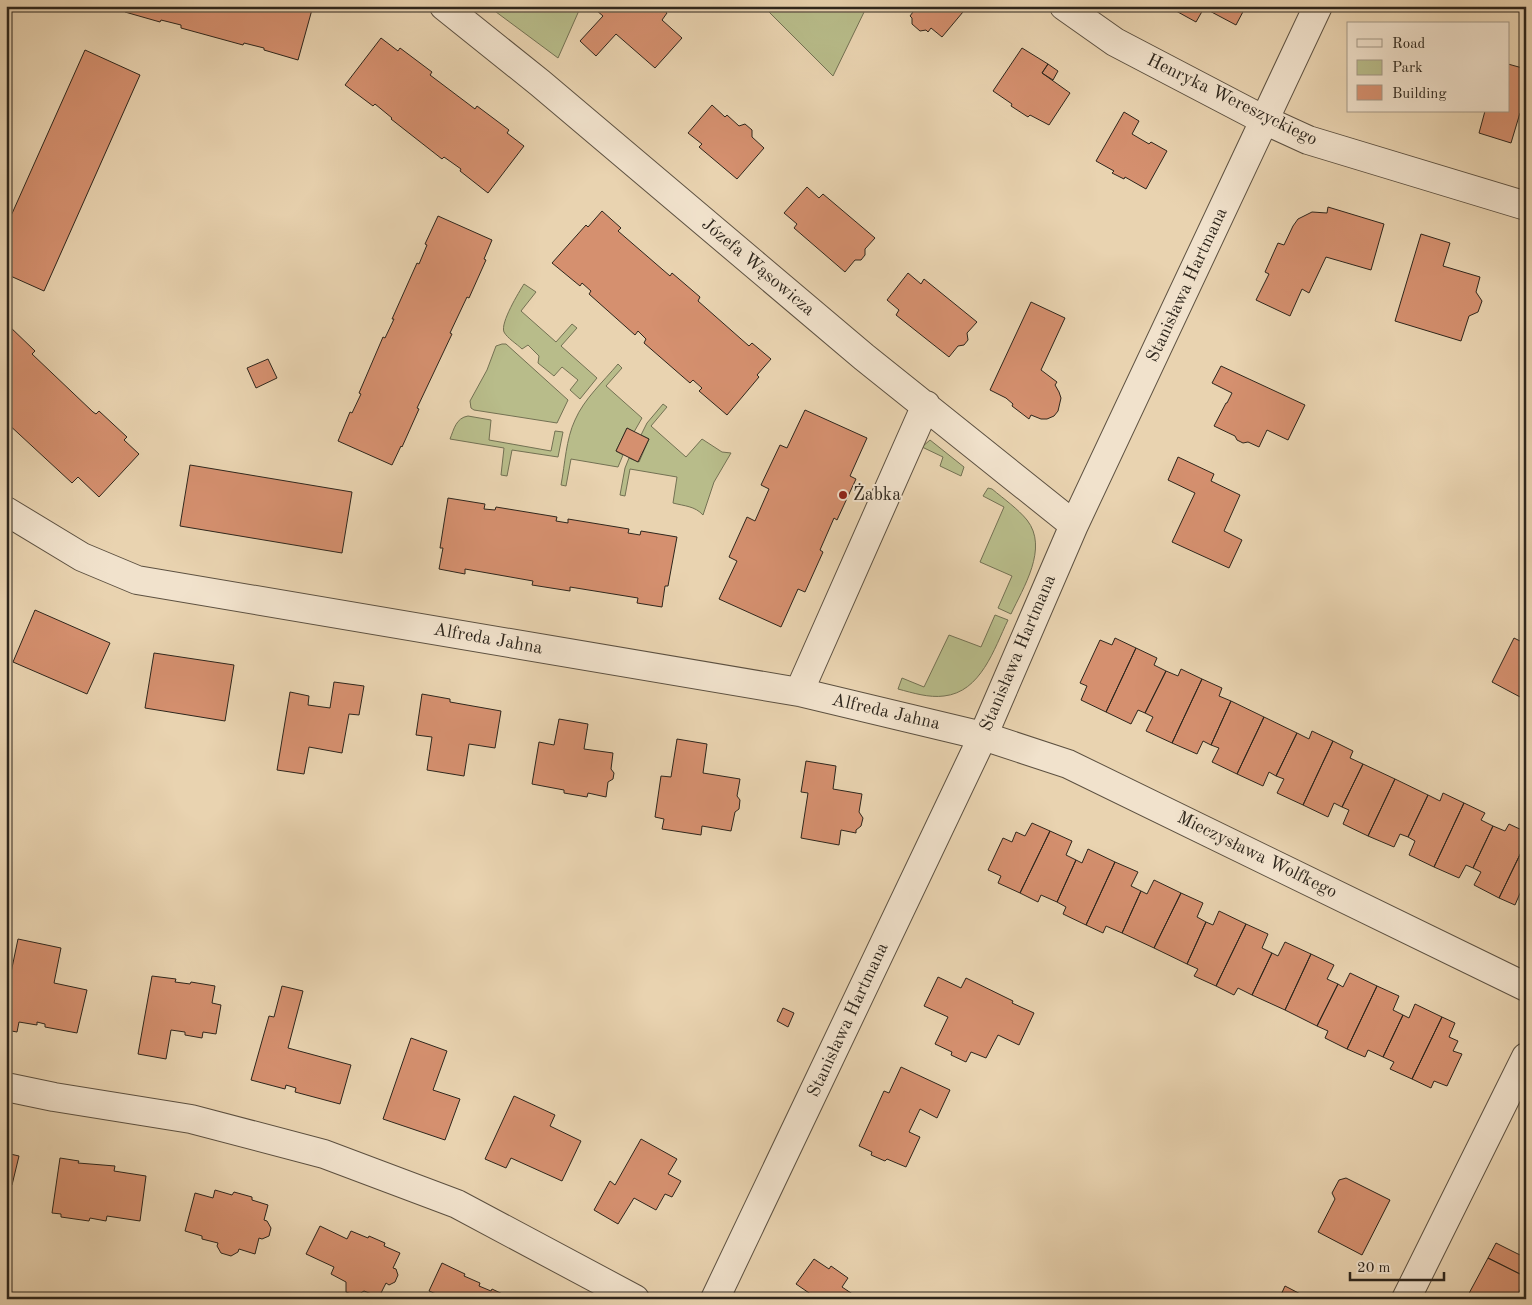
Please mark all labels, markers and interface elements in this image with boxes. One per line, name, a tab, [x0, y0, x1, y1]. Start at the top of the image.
legend	[1347, 22, 1510, 112]
text: Road	[1392, 37, 1426, 52]
street label: Henryka Wereszyckiego	[1144, 51, 1320, 149]
text: Park	[1392, 61, 1423, 76]
text: Building	[1392, 87, 1447, 102]
street label: Stanisława Hartmana	[1143, 205, 1231, 365]
street label: Józefa Wąsowicza	[698, 215, 818, 319]
place label: Żabka	[853, 483, 901, 504]
marker: Żabka	[837, 489, 849, 501]
street label: Stanisława Hartmana	[977, 572, 1059, 734]
street label: Alfreda Jahna	[432, 621, 544, 657]
street label: Alfreda Jahna	[830, 691, 942, 733]
street label: Mieczysława Wolfkego	[1174, 808, 1340, 902]
street label: Stanisława Hartmana	[804, 940, 892, 1100]
scale bar	[1350, 1250, 1443, 1282]
text: 20 m	[1357, 1261, 1391, 1276]

